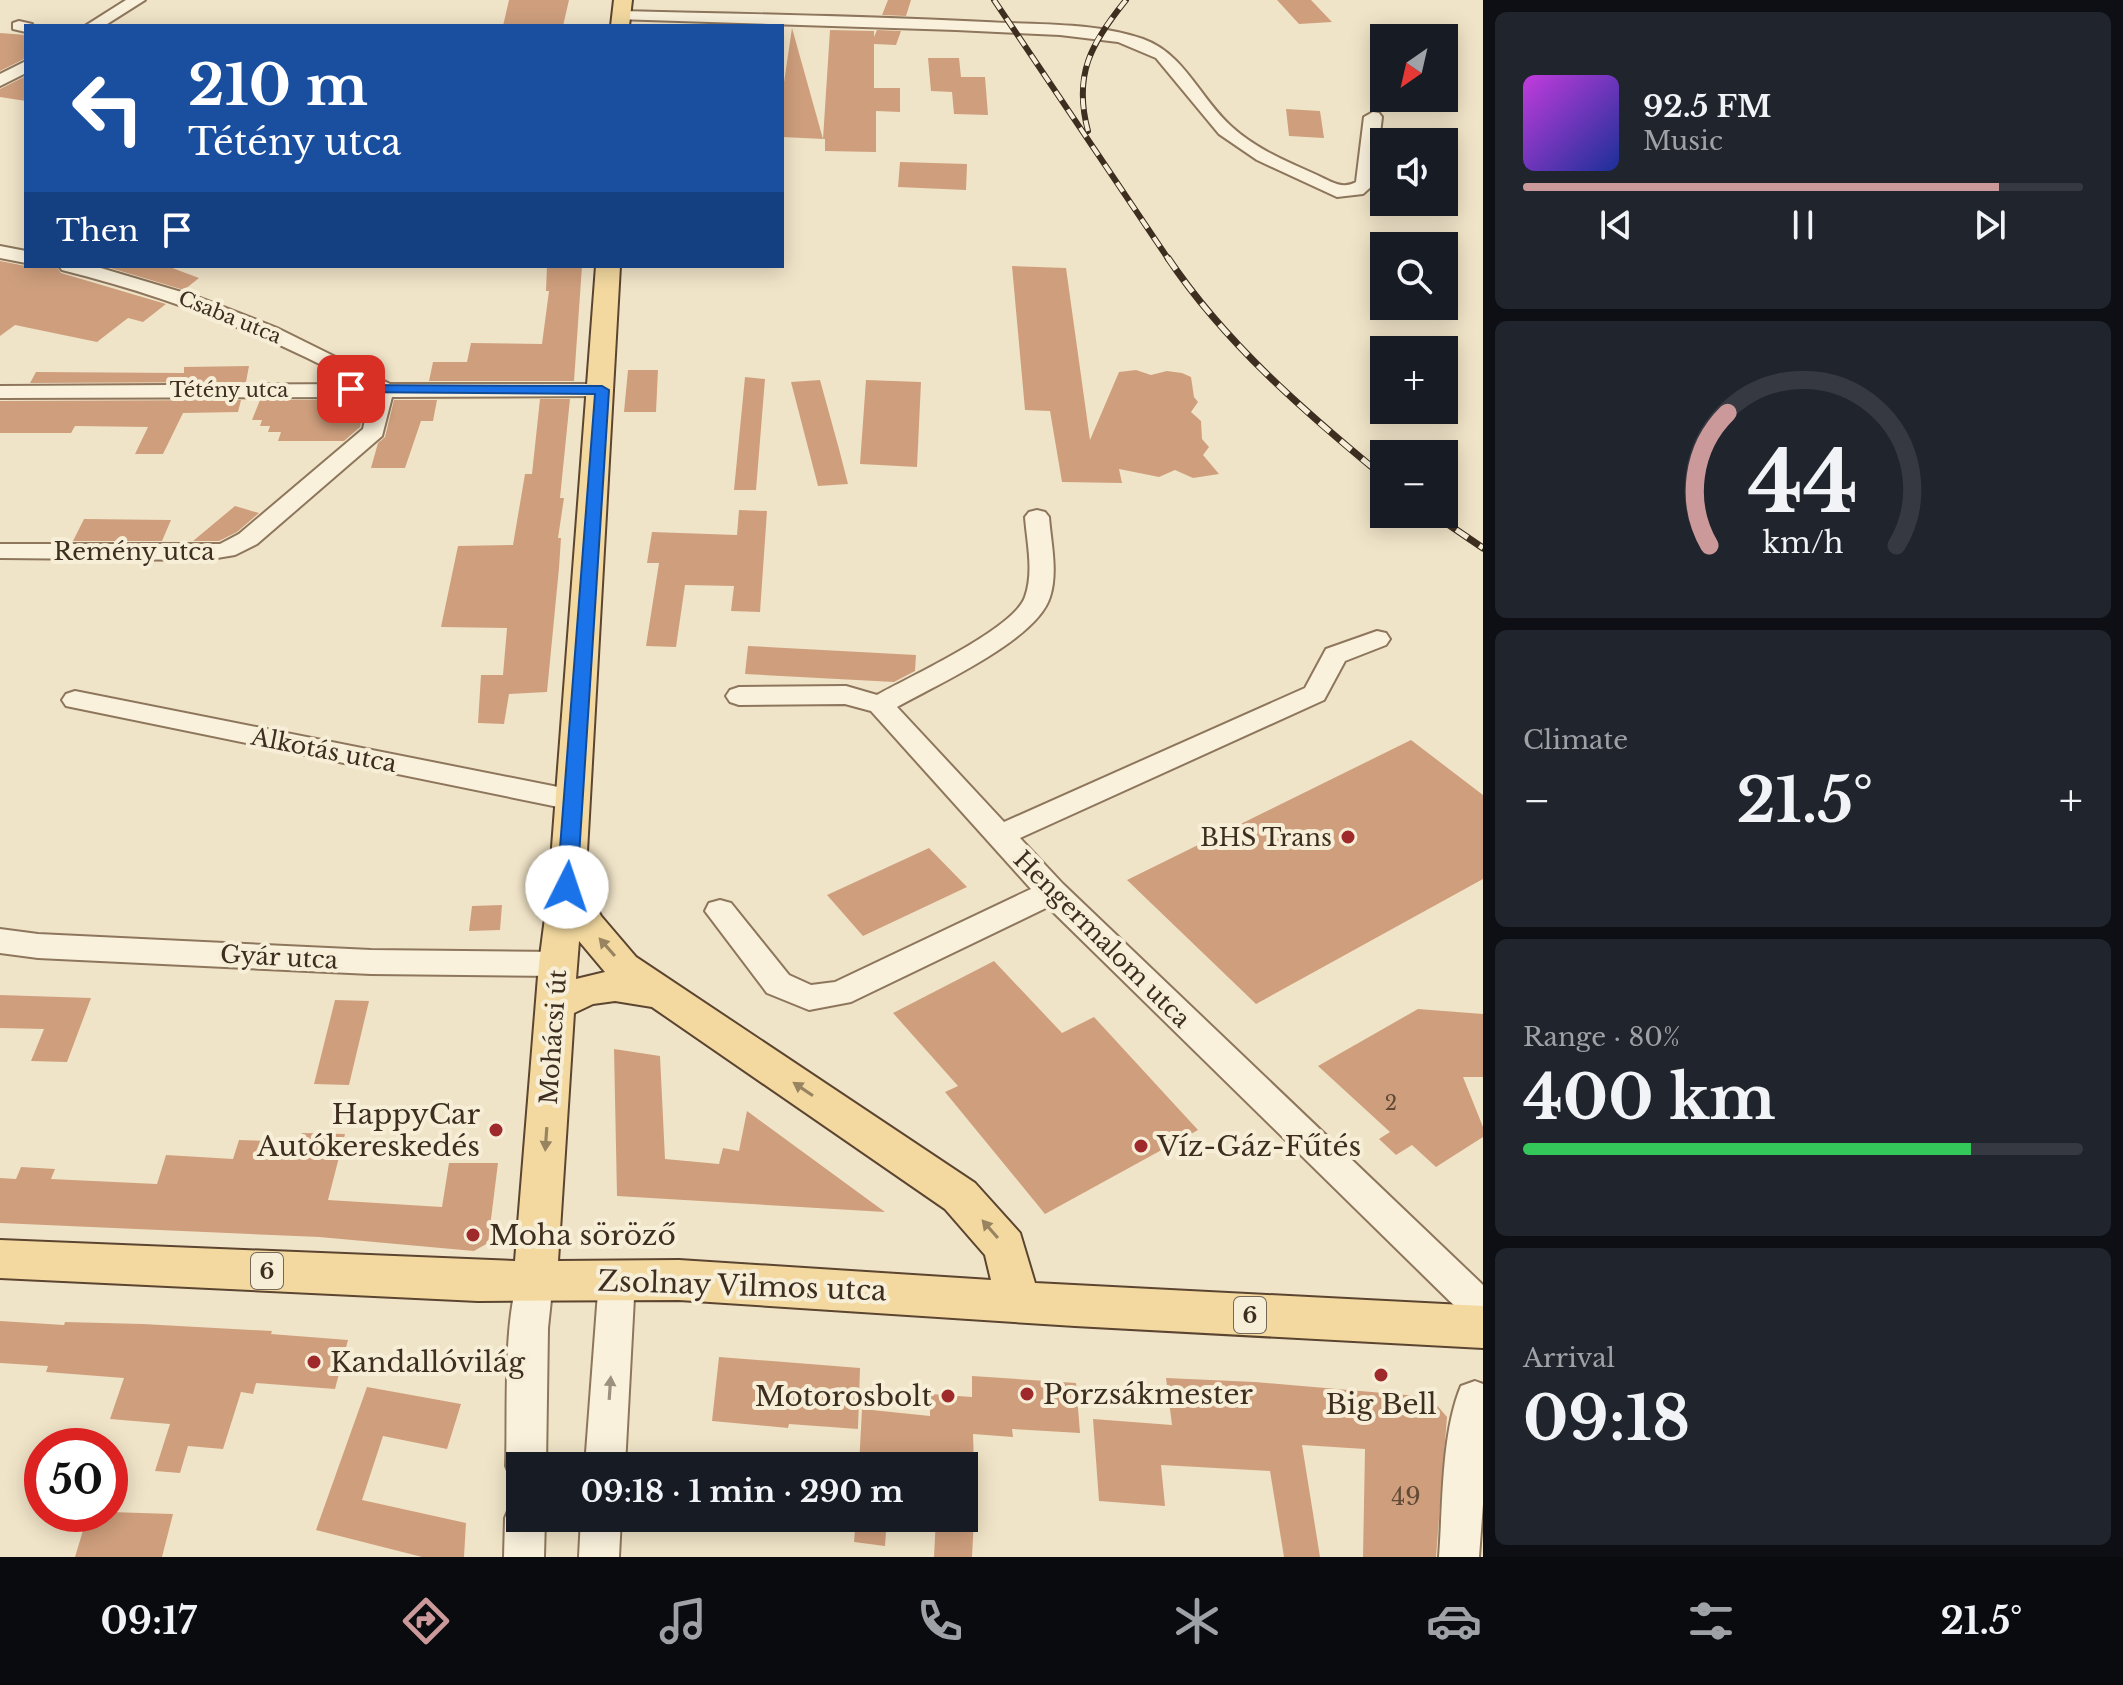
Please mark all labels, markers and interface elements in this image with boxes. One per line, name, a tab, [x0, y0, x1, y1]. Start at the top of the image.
north arrow	[1370, 24, 1458, 112]
map controls	[1370, 24, 1458, 528]
text: 210 m	[188, 51, 368, 120]
icon: left	[56, 56, 160, 160]
text: 92.5 FM	[1643, 88, 1771, 125]
text: Tétény utca	[188, 120, 401, 165]
text: Music	[1643, 125, 1723, 157]
button: sound	[1370, 128, 1458, 216]
icon: previous	[1594, 203, 1638, 247]
icon: pause	[1781, 203, 1825, 247]
icon: next	[1968, 203, 2012, 247]
icon: arrive	[155, 208, 199, 252]
text: Then	[56, 212, 139, 249]
button: search	[1370, 232, 1458, 320]
street label: Csaba utca	[175, 286, 286, 349]
button: +	[1370, 336, 1458, 424]
pin	[317, 355, 385, 423]
icon: arrive	[329, 367, 373, 411]
street label: Tétény utca	[170, 378, 289, 402]
text: 44	[1748, 430, 1858, 533]
button: −	[1370, 440, 1458, 528]
text: km/h	[1762, 525, 1844, 561]
street label: Remény utca	[54, 537, 215, 566]
street label: Alkotás utca	[248, 722, 400, 778]
text: Climate	[1523, 724, 1628, 756]
text: 21.5°	[1737, 764, 1873, 838]
text: −	[1523, 773, 1551, 828]
text: +	[2059, 773, 2083, 828]
place label: BHS Trans	[1200, 823, 1332, 852]
marker: BHS Trans	[1339, 828, 1357, 846]
position arrow	[525, 845, 609, 929]
street label: Hengermalom utca	[1008, 845, 1197, 1034]
one-way arrow	[598, 938, 616, 957]
street label: Gyár utca	[219, 939, 339, 975]
street label: Mohácsi út	[534, 969, 572, 1105]
text: Range · 80%	[1523, 1021, 1680, 1053]
text: 400 km	[1523, 1061, 1776, 1135]
one-way arrow	[792, 1082, 813, 1097]
house number: 2	[1385, 1091, 1397, 1115]
place label: HappyCar Autókereskedés	[256, 1097, 481, 1164]
marker: HappyCar Autókereskedés	[487, 1121, 505, 1139]
one-way arrow	[539, 1127, 552, 1152]
place label: Víz-Gáz-Fűtés	[1156, 1129, 1361, 1164]
marker: Víz-Gáz-Fűtés	[1132, 1137, 1150, 1155]
place label: Moha söröző	[489, 1218, 676, 1253]
one-way arrow	[982, 1220, 999, 1240]
marker: Moha söröző	[464, 1226, 482, 1244]
road number: 6	[251, 1253, 283, 1289]
street label: Zsolnay Vilmos utca	[597, 1263, 888, 1309]
road number: 6	[1234, 1297, 1266, 1333]
text: Arrival	[1523, 1342, 1615, 1374]
place label: Kandallóvilág	[330, 1345, 526, 1380]
marker: Kandallóvilág	[305, 1353, 323, 1371]
marker: Big Bell	[1372, 1366, 1390, 1384]
one-way arrow	[603, 1375, 616, 1400]
place label: Porzsákmester	[1043, 1377, 1254, 1412]
place label: Motorosbolt	[755, 1379, 932, 1414]
text: 09:18	[1523, 1382, 1690, 1456]
marker: Porzsákmester	[1018, 1385, 1036, 1403]
marker: Motorosbolt	[939, 1387, 957, 1405]
place label: Big Bell	[1325, 1387, 1437, 1422]
speed limit sign: 50	[24, 1428, 128, 1532]
text: 09:18 · 1 min · 290 m	[581, 1473, 903, 1510]
house number: 49	[1391, 1482, 1421, 1511]
icon: directions	[398, 1593, 454, 1649]
icon: music	[655, 1593, 711, 1649]
icon: phone	[912, 1593, 968, 1649]
icon: climate	[1169, 1593, 1225, 1649]
icon: car	[1426, 1593, 1482, 1649]
icon: filters	[1683, 1593, 1739, 1649]
text: 09:17	[101, 1599, 197, 1644]
text: 21.5°	[1940, 1599, 2022, 1644]

